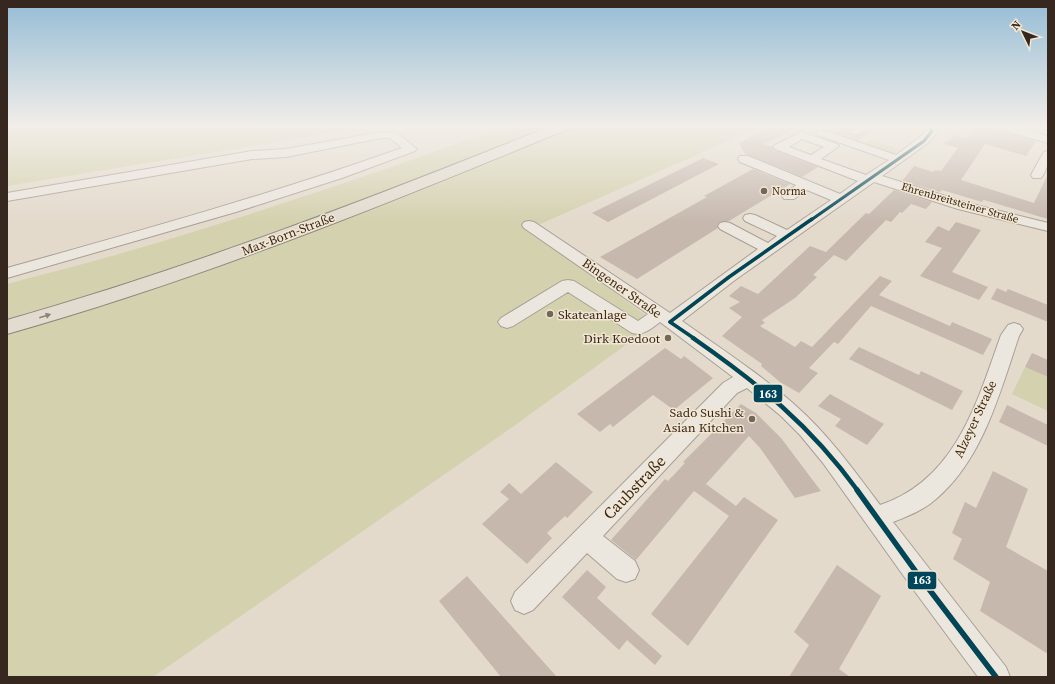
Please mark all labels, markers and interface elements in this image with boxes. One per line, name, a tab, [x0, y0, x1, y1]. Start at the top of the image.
north arrow	[1003, 12, 1043, 52]
text: N	[1008, 17, 1024, 34]
street label: Ehrenbreitsteiner Straße	[900, 179, 1021, 227]
place label: Norma	[772, 184, 807, 199]
marker: Norma	[759, 186, 769, 196]
street label: Max-Born-Straße	[239, 208, 337, 260]
street label: Bingener Straße	[579, 254, 665, 322]
place label: Skateanlage	[558, 306, 627, 323]
marker: Skateanlage	[545, 309, 555, 319]
one-way arrow	[39, 313, 51, 319]
place label: Dirk Koedoot	[583, 330, 661, 347]
marker: Dirk Koedoot	[663, 333, 673, 343]
street label: Alzeyer Straße	[950, 377, 1001, 460]
line badge: 163	[753, 384, 783, 403]
text: 163	[759, 387, 777, 402]
place label: Sado Sushi & Asian Kitchen	[663, 404, 744, 436]
marker: Sado Sushi & Asian Kitchen	[747, 414, 757, 424]
street label: Caubstraße	[598, 450, 670, 524]
line badge: 163	[907, 571, 937, 590]
text: 163	[913, 573, 931, 588]

